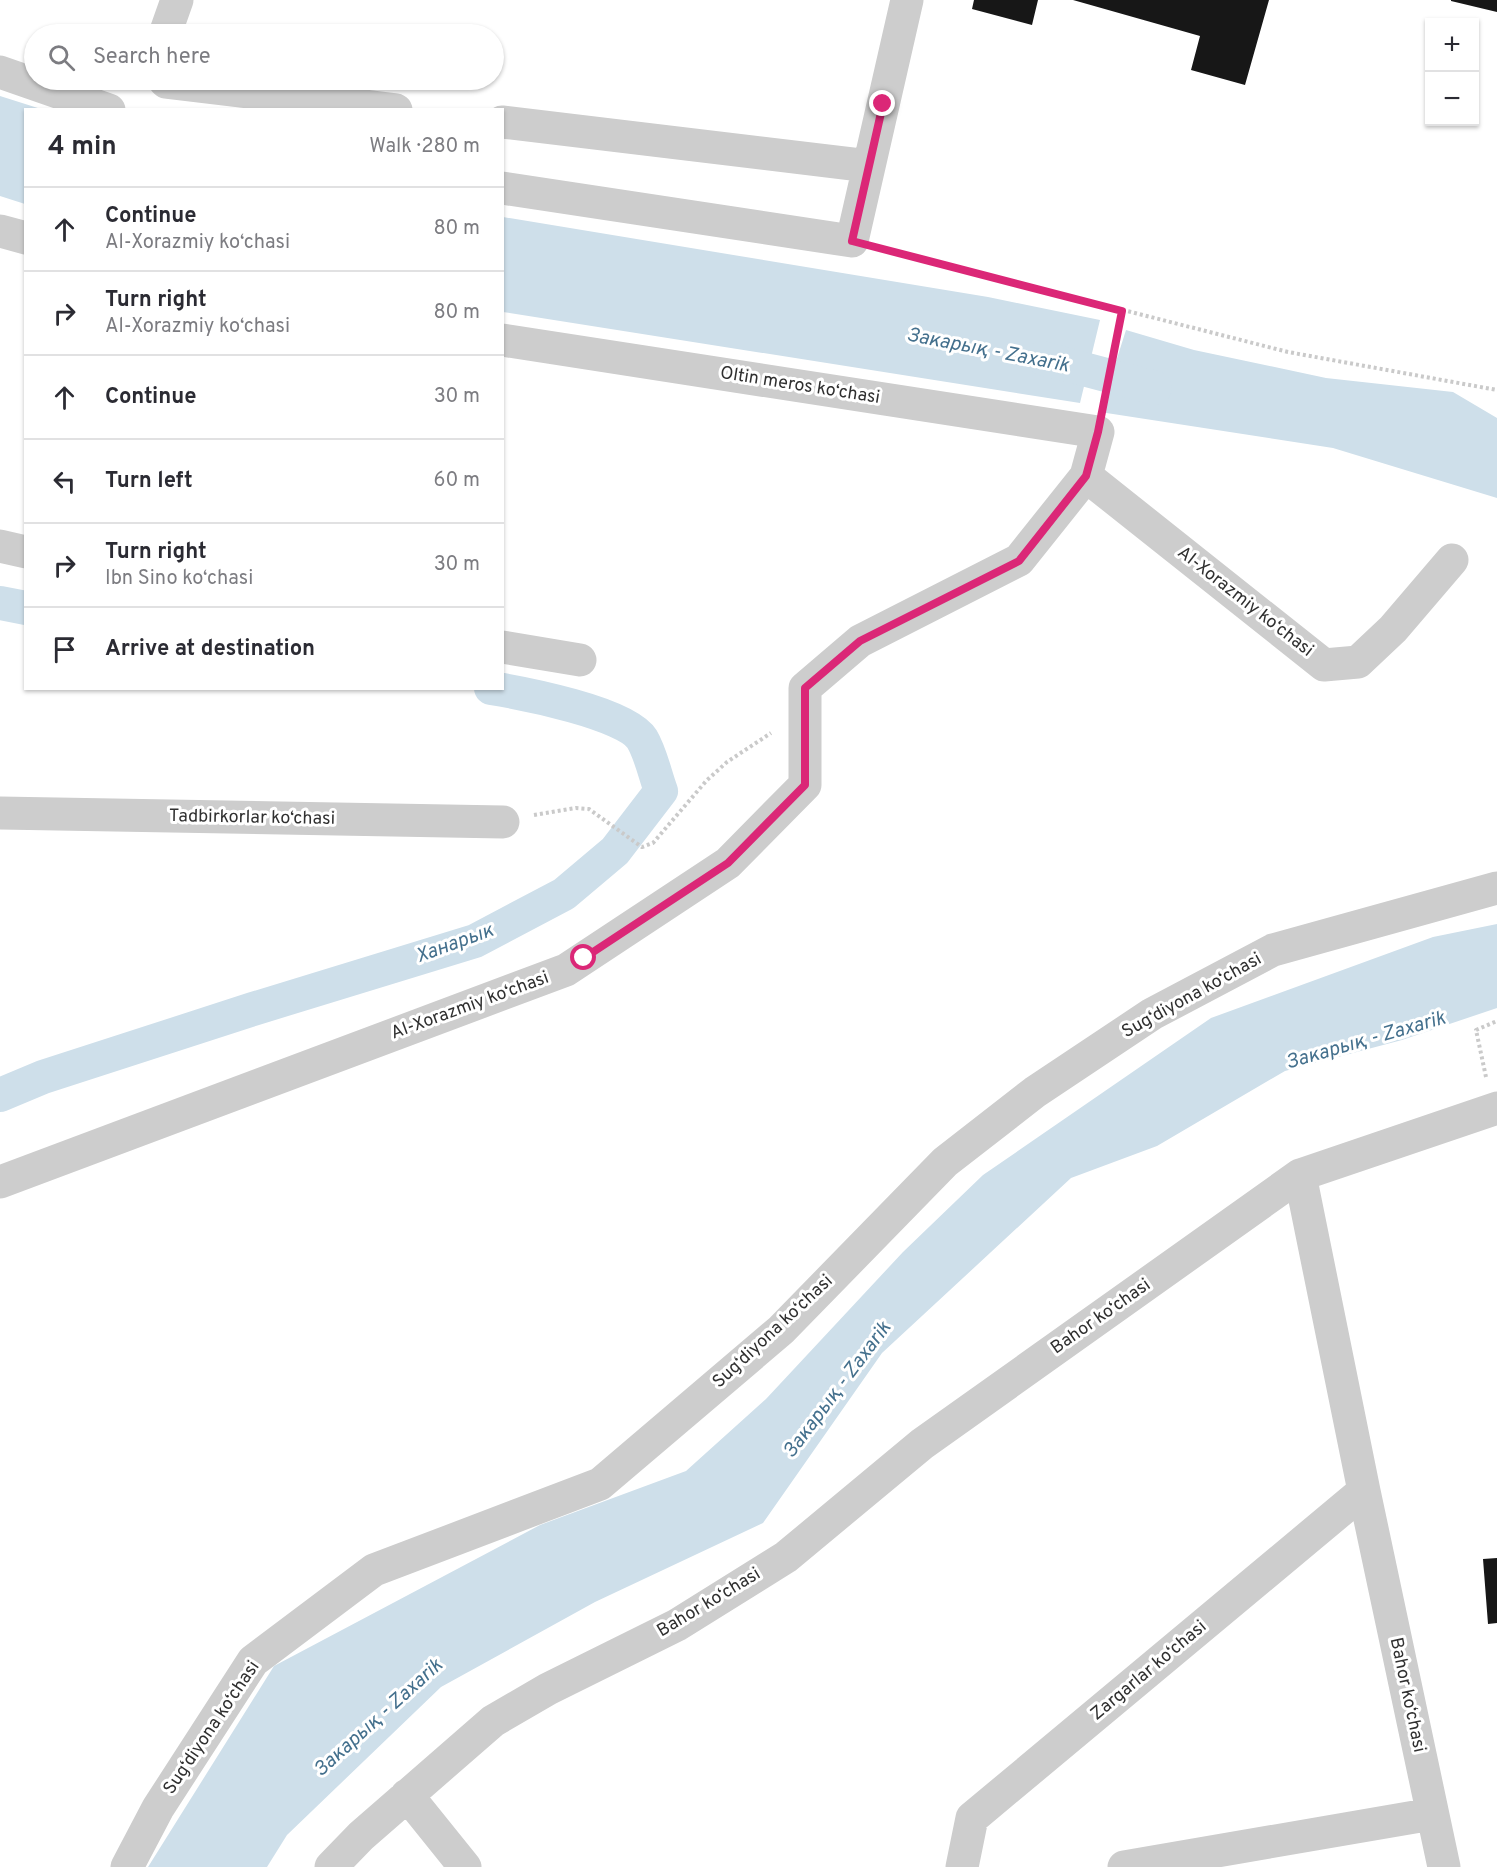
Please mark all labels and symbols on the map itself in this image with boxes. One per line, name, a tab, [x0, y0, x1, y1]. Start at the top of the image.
route end	[869, 90, 895, 116]
water label: Закарық - Zaxarik	[905, 323, 1072, 380]
street label: Oltin meros ko‘chasi	[718, 362, 882, 410]
street label: Al-Xorazmiy ko‘chasi	[1172, 542, 1318, 662]
street label: Tadbirkorlar ko‘chasi	[169, 805, 335, 831]
water label: Ханарык	[412, 918, 498, 970]
route start	[570, 944, 596, 970]
street label: Sug‘diyona ko‘chasi	[1118, 948, 1266, 1044]
street label: Al-Xorazmiy ko‘chasi	[388, 967, 552, 1045]
water label: Закарық - Zaxarik	[1283, 1006, 1449, 1076]
street label: Sug‘diyona ko‘chasi	[708, 1270, 838, 1394]
street label: Bahor ko‘chasi	[1047, 1274, 1155, 1360]
water label: Закарық - Zaxarik	[778, 1316, 898, 1463]
street label: Bahor ko‘chasi	[653, 1563, 765, 1643]
street label: Zargarlar ko‘chasi	[1086, 1616, 1212, 1726]
street label: Bahor ko‘chasi	[1384, 1635, 1430, 1755]
water label: Закарық - Zaxarik	[309, 1653, 449, 1783]
street label: Sug‘diyona ko‘chasi	[159, 1657, 265, 1799]

